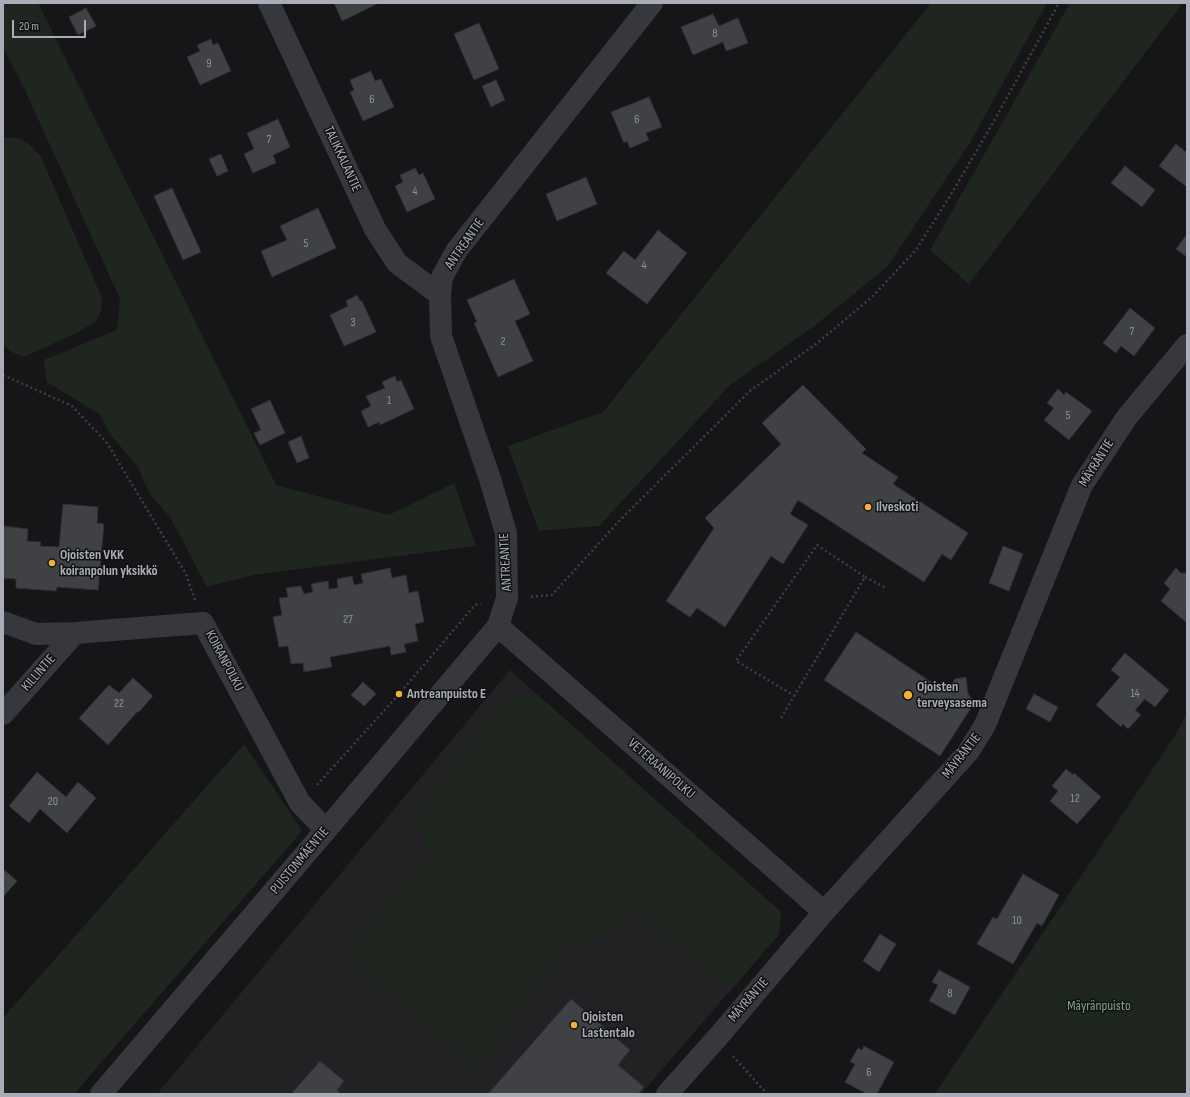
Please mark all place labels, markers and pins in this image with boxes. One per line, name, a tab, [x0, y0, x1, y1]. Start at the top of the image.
place label: Ilveskoti	[876, 499, 918, 515]
marker: Ilveskoti	[863, 502, 873, 512]
place label: Ojoisten VKK koiranpolun yksikkö	[60, 547, 158, 580]
marker: Ojoisten VKK koiranpolun yksikkö	[47, 558, 57, 568]
place label: Ojoisten terveysasema	[917, 679, 987, 712]
place label: Antreanpuisto E	[407, 686, 486, 702]
marker: Antreanpuisto E	[394, 689, 404, 699]
marker: Ojoisten terveysasema	[902, 689, 914, 701]
place label: Ojoisten Lastentalo	[582, 1009, 635, 1042]
marker: Ojoisten Lastentalo	[569, 1020, 579, 1030]

